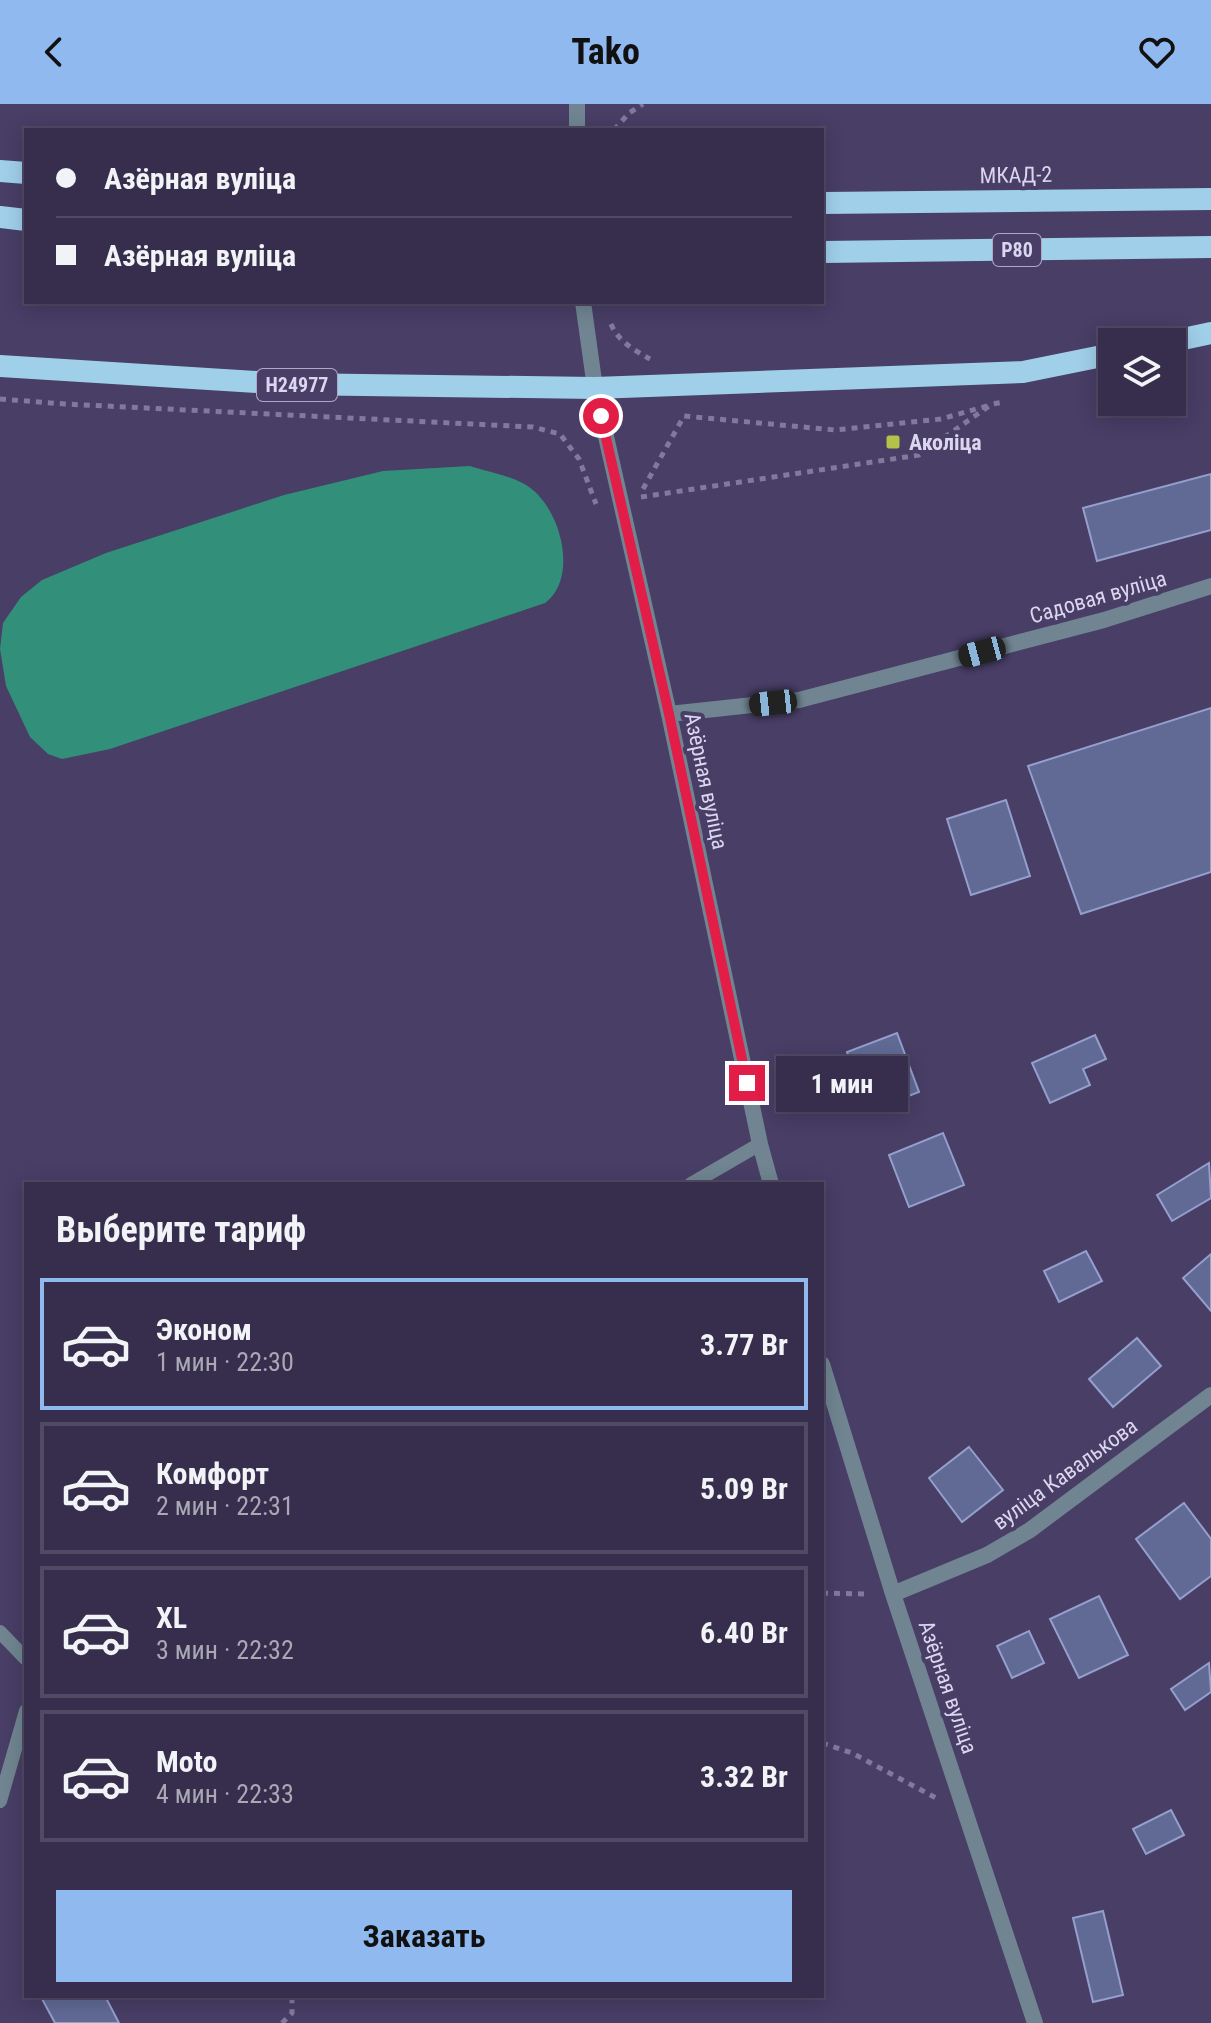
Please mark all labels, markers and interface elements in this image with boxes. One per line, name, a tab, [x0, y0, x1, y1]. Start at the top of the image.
icon: back	[32, 30, 76, 74]
icon: heart	[1135, 30, 1179, 74]
text: Tako	[571, 31, 640, 73]
text: Азёрная вуліца	[104, 161, 296, 196]
street label: МКАД-2	[979, 162, 1053, 188]
road number: Р80	[993, 234, 1041, 266]
text: Азёрная вуліца	[104, 238, 296, 273]
map controls	[1098, 328, 1186, 416]
button: layers	[1098, 328, 1186, 416]
road number: Н24977	[257, 369, 337, 401]
route start	[583, 398, 619, 434]
place label: Аколіца	[909, 430, 982, 455]
marker: Аколіца	[884, 433, 902, 451]
street label: Садовая вуліца	[1027, 566, 1169, 628]
car	[956, 634, 1008, 670]
car	[748, 689, 798, 717]
street label: Азёрная вуліца	[679, 710, 733, 852]
callout: 1 мин	[775, 1055, 907, 1111]
route end	[729, 1065, 765, 1101]
text: 1 мин	[811, 1069, 873, 1099]
text: Выберите тариф	[56, 1209, 306, 1251]
icon: car	[60, 1308, 132, 1380]
text: Эконом	[156, 1312, 252, 1347]
text: 3.77 Br	[700, 1327, 788, 1362]
text: 1 мин · 22:30	[156, 1347, 294, 1377]
street label: вуліца Кавалькова	[988, 1413, 1142, 1535]
icon: car	[60, 1452, 132, 1524]
text: Комфорт	[156, 1456, 269, 1491]
text: 5.09 Br	[700, 1471, 788, 1506]
text: 2 мин · 22:31	[156, 1491, 294, 1521]
icon: car	[60, 1596, 132, 1668]
text: XL	[156, 1600, 187, 1635]
text: 6.40 Br	[700, 1615, 788, 1650]
street label: Азёрная вуліца	[914, 1617, 982, 1757]
text: 3 мин · 22:32	[156, 1635, 294, 1665]
icon: car	[60, 1740, 132, 1812]
text: Moto	[156, 1744, 217, 1779]
text: 3.32 Br	[700, 1759, 788, 1794]
text: 4 мин · 22:33	[156, 1779, 294, 1809]
button: Заказать	[56, 1890, 792, 1982]

